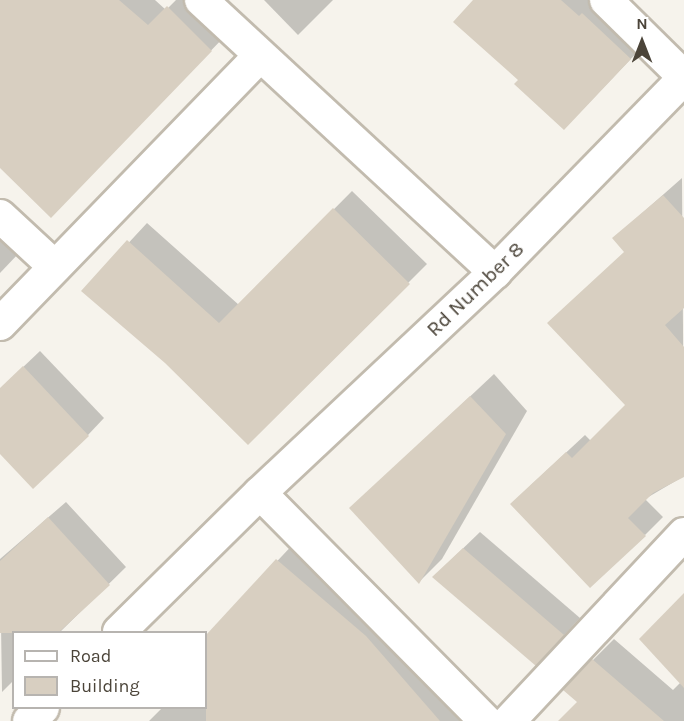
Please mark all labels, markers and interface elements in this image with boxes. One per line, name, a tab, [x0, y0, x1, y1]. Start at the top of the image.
north arrow	[612, 12, 672, 72]
text: N	[636, 14, 648, 33]
street label: Rd Number 8	[421, 236, 529, 342]
legend	[12, 631, 207, 709]
text: Road	[70, 645, 111, 667]
text: Building	[70, 675, 140, 697]

